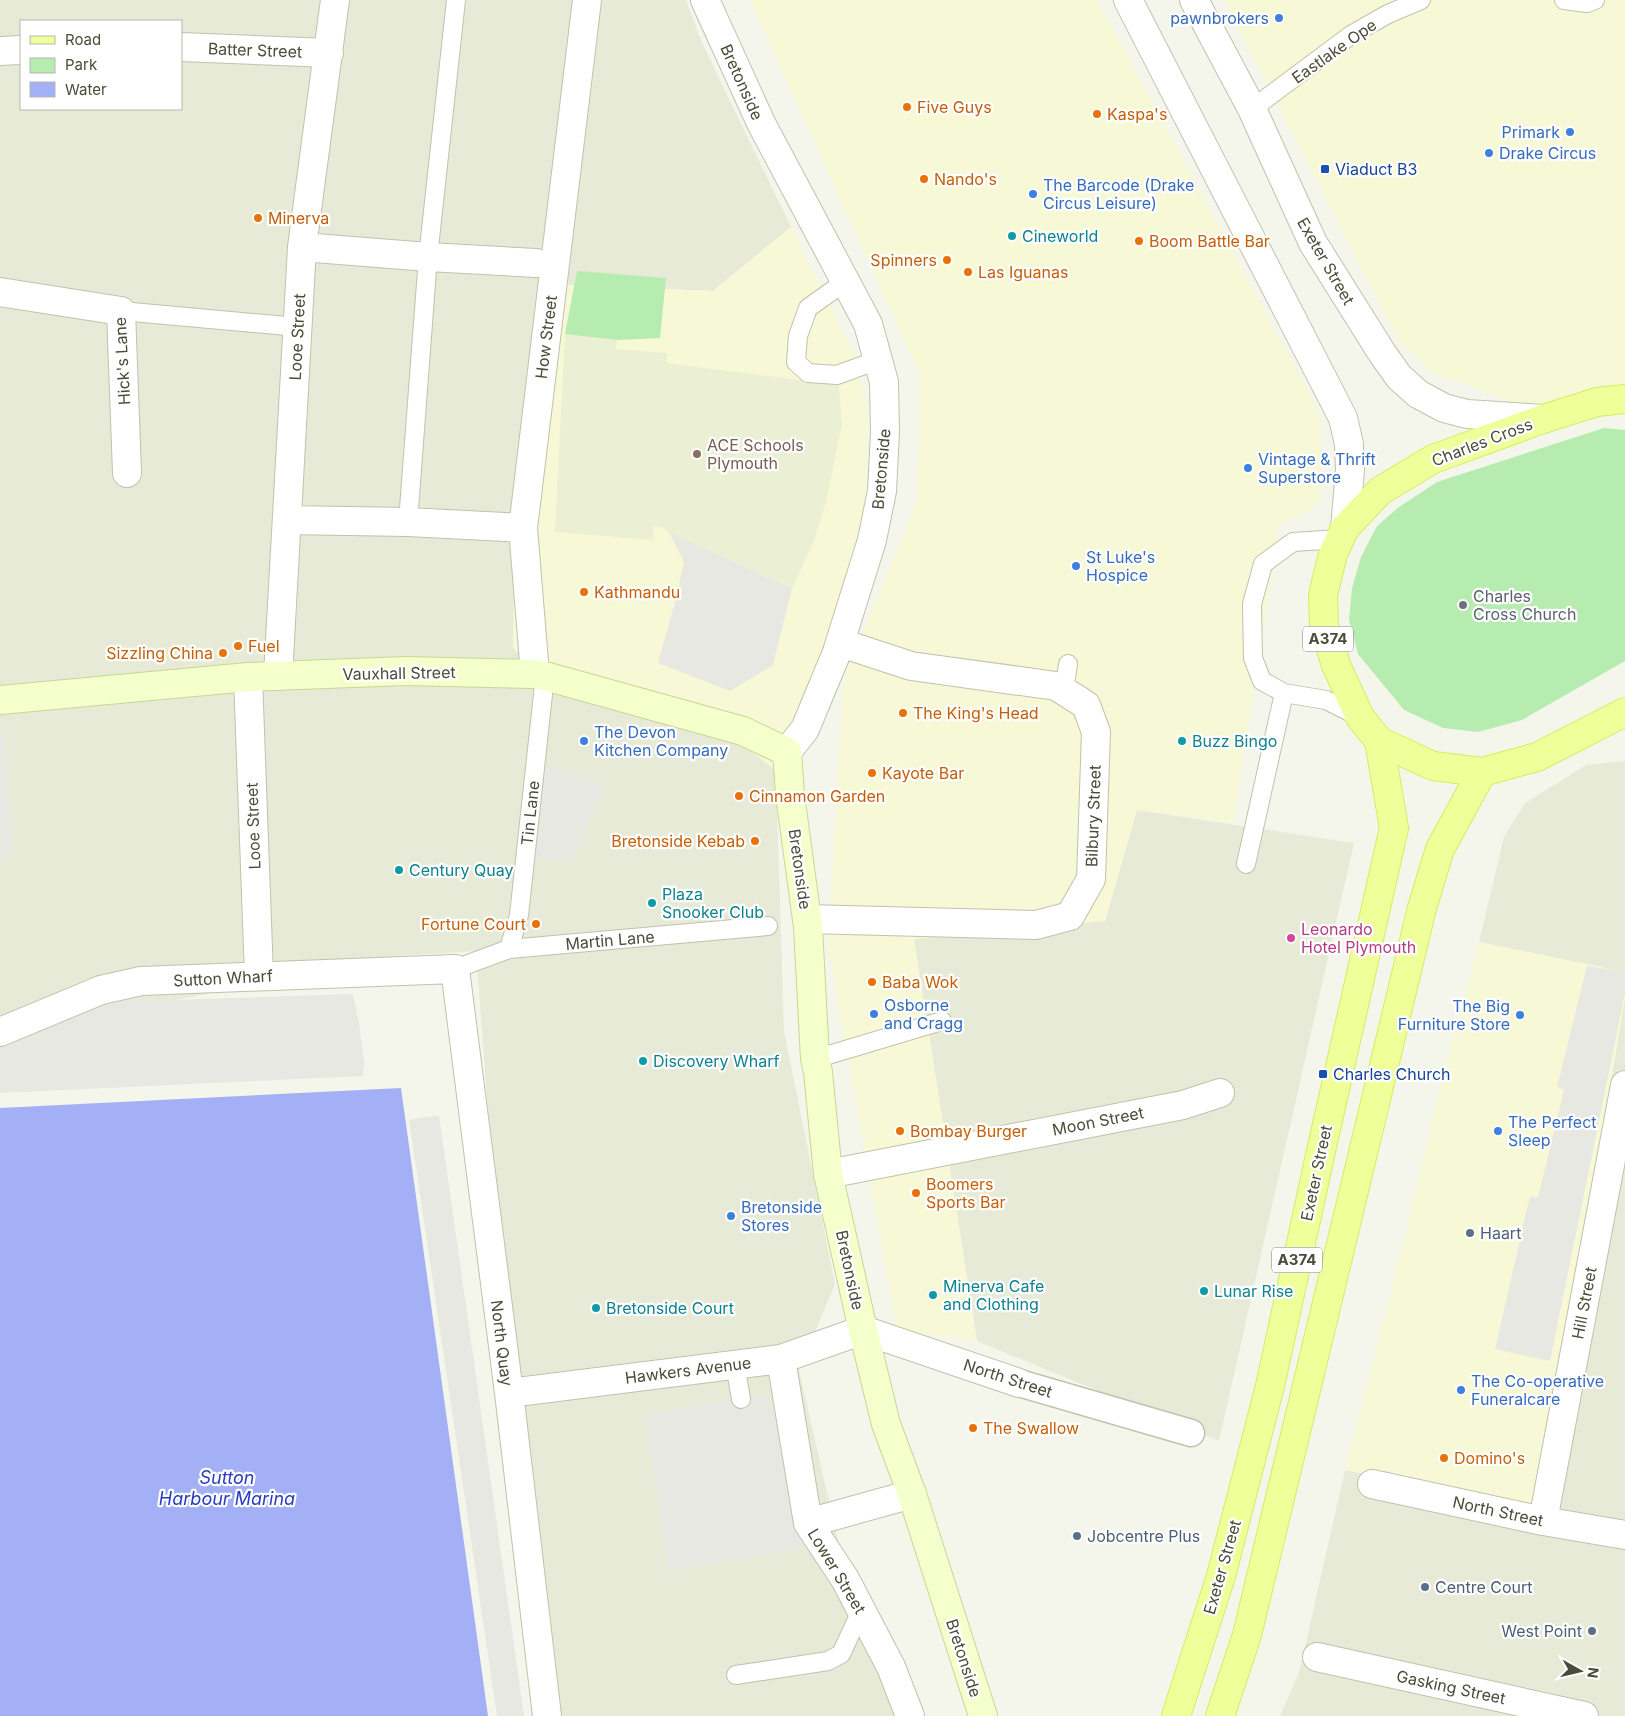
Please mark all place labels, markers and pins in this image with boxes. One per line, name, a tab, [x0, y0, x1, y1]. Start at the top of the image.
place label: pawnbrokers	[1170, 8, 1269, 28]
marker: pawnbrokers	[1273, 12, 1285, 24]
place label: Five Guys	[917, 97, 992, 117]
marker: Five Guys	[901, 101, 913, 113]
place label: Kaspa's	[1107, 104, 1167, 124]
marker: Kaspa's	[1091, 108, 1103, 120]
place label: Primark	[1502, 122, 1560, 142]
marker: Primark	[1564, 126, 1576, 138]
place label: Drake Circus	[1499, 143, 1596, 163]
marker: Drake Circus	[1483, 147, 1495, 159]
place label: Viaduct B3	[1335, 159, 1417, 179]
marker: Viaduct B3	[1319, 163, 1331, 175]
place label: Nando's	[934, 169, 997, 189]
marker: Nando's	[918, 173, 930, 185]
place label: The Barcode (Drake Circus Leisure)	[1043, 175, 1194, 213]
marker: The Barcode (Drake Circus Leisure)	[1027, 188, 1039, 200]
place label: Minerva	[268, 208, 329, 228]
marker: Minerva	[252, 212, 264, 224]
place label: Cineworld	[1022, 226, 1098, 246]
marker: Cineworld	[1006, 230, 1018, 242]
place label: Boom Battle Bar	[1149, 231, 1270, 251]
marker: Boom Battle Bar	[1133, 235, 1145, 247]
place label: Spinners	[870, 250, 937, 270]
marker: Spinners	[941, 254, 953, 266]
place label: Las Iguanas	[978, 262, 1068, 282]
marker: Las Iguanas	[962, 266, 974, 278]
place label: ACE Schools Plymouth	[707, 435, 804, 473]
marker: ACE Schools Plymouth	[691, 448, 703, 460]
place label: Vintage & Thrift Superstore	[1258, 449, 1376, 487]
marker: Vintage & Thrift Superstore	[1242, 462, 1254, 474]
place label: St Luke's Hospice	[1086, 547, 1155, 585]
marker: St Luke's Hospice	[1070, 560, 1082, 572]
place label: Kathmandu	[594, 582, 680, 602]
marker: Kathmandu	[578, 586, 590, 598]
place label: Charles Cross Church	[1473, 586, 1576, 624]
marker: Charles Cross Church	[1457, 599, 1469, 611]
place label: Fuel	[248, 636, 280, 656]
marker: Fuel	[232, 640, 244, 652]
place label: Sizzling China	[106, 643, 213, 663]
marker: Sizzling China	[217, 647, 229, 659]
place label: The King's Head	[913, 703, 1039, 723]
marker: The King's Head	[897, 707, 909, 719]
place label: The Devon Kitchen Company	[594, 722, 728, 760]
place label: Buzz Bingo	[1192, 731, 1277, 751]
marker: The Devon Kitchen Company	[578, 735, 590, 747]
marker: Buzz Bingo	[1176, 735, 1188, 747]
place label: Kayote Bar	[882, 763, 964, 783]
marker: Kayote Bar	[866, 767, 878, 779]
place label: Cinnamon Garden	[749, 786, 885, 806]
marker: Cinnamon Garden	[733, 790, 745, 802]
place label: Bretonside Kebab	[611, 831, 745, 851]
marker: Bretonside Kebab	[749, 835, 761, 847]
place label: Century Quay	[409, 860, 513, 880]
marker: Century Quay	[393, 864, 405, 876]
place label: Plaza Snooker Club	[662, 884, 764, 922]
marker: Plaza Snooker Club	[646, 897, 658, 909]
place label: Fortune Court	[421, 914, 526, 934]
marker: Fortune Court	[530, 918, 542, 930]
place label: Leonardo Hotel Plymouth	[1301, 919, 1416, 957]
marker: Leonardo Hotel Plymouth	[1285, 932, 1297, 944]
place label: Baba Wok	[882, 972, 958, 992]
marker: Baba Wok	[866, 976, 878, 988]
place label: Osborne and Cragg	[884, 995, 963, 1033]
place label: The Big Furniture Store	[1398, 996, 1510, 1034]
marker: Osborne and Cragg	[868, 1008, 880, 1020]
marker: The Big Furniture Store	[1514, 1009, 1526, 1021]
place label: Discovery Wharf	[653, 1051, 780, 1071]
marker: Discovery Wharf	[637, 1055, 649, 1067]
place label: Charles Church	[1333, 1064, 1451, 1084]
marker: Charles Church	[1317, 1068, 1329, 1080]
place label: The Perfect Sleep	[1508, 1112, 1597, 1150]
place label: Bombay Burger	[910, 1121, 1027, 1141]
marker: Bombay Burger	[894, 1125, 906, 1137]
marker: The Perfect Sleep	[1492, 1125, 1504, 1137]
place label: Boomers Sports Bar	[926, 1174, 1005, 1212]
marker: Boomers Sports Bar	[910, 1187, 922, 1199]
place label: Bretonside Stores	[741, 1197, 822, 1235]
marker: Bretonside Stores	[725, 1210, 737, 1222]
place label: Haart	[1480, 1223, 1521, 1243]
marker: Haart	[1464, 1227, 1476, 1239]
place label: Minerva Cafe and Clothing	[943, 1276, 1044, 1314]
place label: Lunar Rise	[1214, 1281, 1293, 1301]
marker: Lunar Rise	[1198, 1285, 1210, 1297]
marker: Minerva Cafe and Clothing	[927, 1289, 939, 1301]
place label: Bretonside Court	[606, 1298, 734, 1318]
marker: Bretonside Court	[590, 1302, 602, 1314]
place label: The Co-operative Funeralcare	[1471, 1371, 1604, 1409]
marker: The Co-operative Funeralcare	[1455, 1384, 1467, 1396]
place label: The Swallow	[983, 1418, 1079, 1438]
marker: The Swallow	[967, 1422, 979, 1434]
place label: Domino's	[1454, 1448, 1525, 1468]
marker: Domino's	[1438, 1452, 1450, 1464]
place label: Jobcentre Plus	[1087, 1526, 1200, 1546]
marker: Jobcentre Plus	[1071, 1530, 1083, 1542]
place label: Centre Court	[1435, 1577, 1533, 1597]
marker: Centre Court	[1419, 1581, 1431, 1593]
place label: West Point	[1501, 1621, 1582, 1641]
marker: West Point	[1586, 1625, 1598, 1637]

